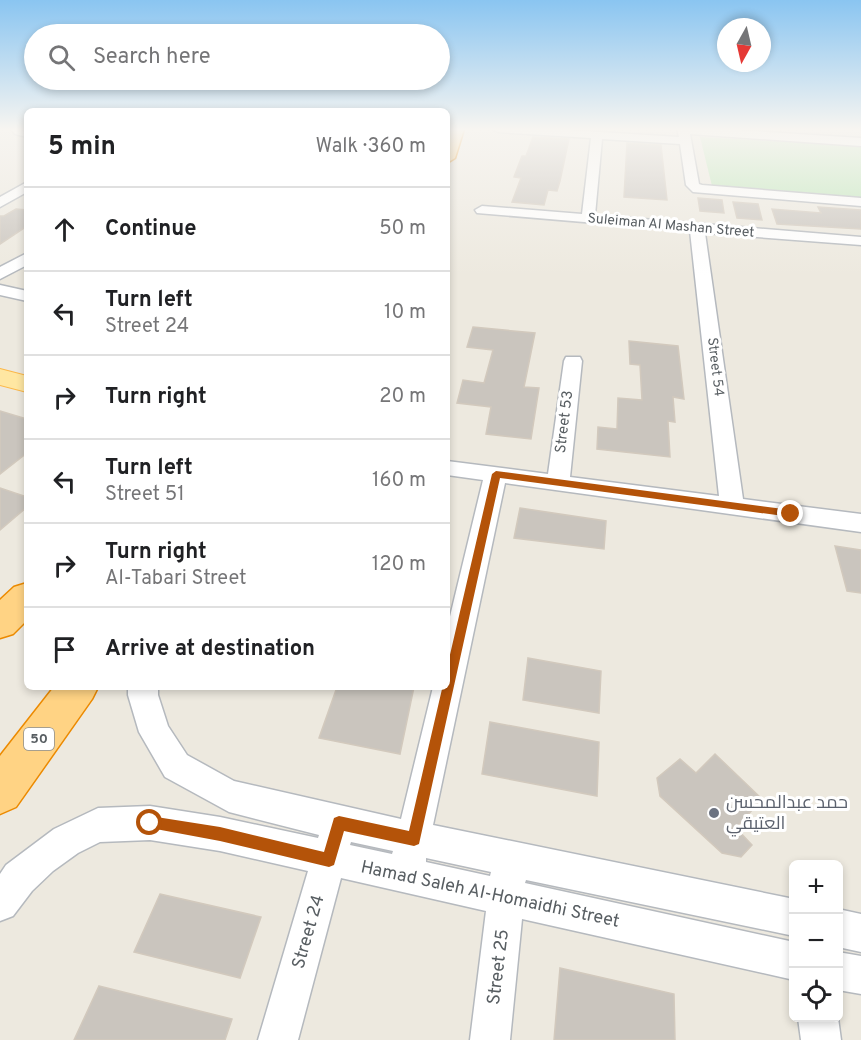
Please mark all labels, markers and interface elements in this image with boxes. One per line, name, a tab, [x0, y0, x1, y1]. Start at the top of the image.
north arrow	[717, 18, 771, 72]
search box	[24, 24, 450, 90]
icon: search	[45, 41, 78, 74]
text: Search here	[93, 44, 211, 71]
text: 5 min	[48, 131, 116, 164]
text: Walk · 360 m	[315, 134, 426, 160]
street label: Suleiman Al Mashan Street	[587, 210, 755, 242]
icon: ahead	[48, 213, 81, 246]
text: Continue	[105, 216, 196, 243]
text: 50 m	[379, 216, 426, 242]
text: Turn left	[105, 287, 193, 314]
icon: left	[48, 297, 81, 330]
text: 10 m	[384, 300, 426, 326]
text: Street 24	[105, 314, 189, 340]
street label: Street 54	[703, 336, 727, 398]
icon: right	[48, 381, 81, 414]
text: Turn right	[105, 384, 207, 411]
text: 20 m	[379, 384, 426, 410]
street label: Street 53	[552, 389, 578, 455]
text: Turn left	[105, 455, 193, 482]
icon: left	[48, 465, 81, 498]
text: 160 m	[372, 468, 426, 494]
text: Street 51	[105, 482, 185, 508]
route end	[777, 500, 803, 526]
text: Turn right	[105, 539, 207, 566]
icon: right	[48, 549, 81, 582]
text: 120 m	[372, 552, 426, 578]
text: Al-Tabari Street	[105, 566, 247, 592]
icon: arrive	[48, 633, 81, 666]
text: Arrive at destination	[105, 636, 315, 663]
road number: 50	[24, 728, 54, 750]
place label: حمد عبدالمحسن العتيقي	[726, 792, 848, 837]
marker: حمد عبدالمحسن العتيقي	[707, 806, 721, 820]
route start	[136, 809, 162, 835]
street label: Hamad Saleh Al-Homaidhi Street	[359, 856, 621, 934]
map controls	[789, 860, 843, 1022]
button: +	[789, 860, 843, 914]
street label: Street 24	[287, 892, 331, 972]
button: −	[789, 914, 843, 968]
street label: Street 25	[483, 928, 515, 1006]
button: locate	[789, 968, 843, 1022]

